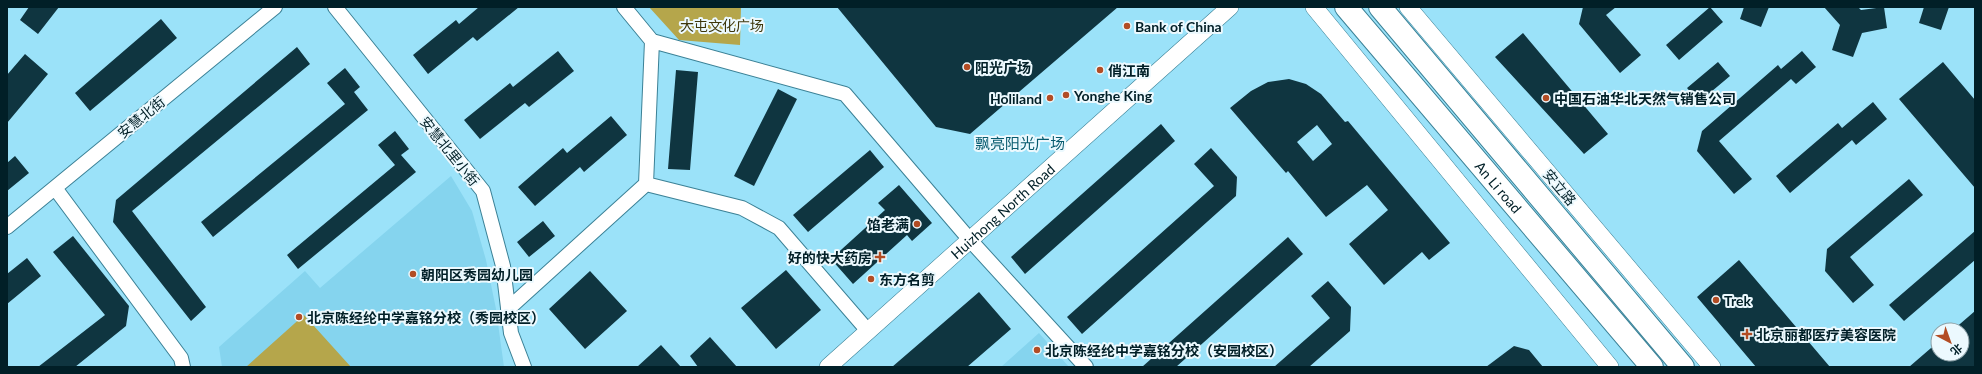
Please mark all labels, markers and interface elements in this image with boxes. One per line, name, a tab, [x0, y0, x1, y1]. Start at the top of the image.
park label: 大屯文化广场	[680, 17, 764, 34]
place label: Bank of China	[1135, 18, 1222, 35]
marker: Bank of China	[1122, 21, 1132, 31]
place label: 阳光广场	[975, 59, 1031, 76]
marker: 阳光广场	[962, 62, 972, 72]
place label: 俏江南	[1108, 62, 1150, 79]
marker: 俏江南	[1095, 65, 1105, 75]
place label: Yonghe King	[1073, 87, 1153, 104]
place label: Holiland	[990, 90, 1042, 107]
marker: Yonghe King	[1061, 90, 1071, 100]
place label: 中国石油华北天然气销售公司	[1554, 90, 1736, 107]
street label: 安慧北街	[114, 93, 168, 141]
marker: Holiland	[1045, 93, 1055, 103]
marker: 中国石油华北天然气销售公司	[1541, 93, 1551, 103]
street label: 安慧北里小街	[417, 113, 483, 189]
district label: 飘亮阳光广场	[975, 134, 1065, 152]
street label: An Li road	[1472, 157, 1526, 216]
street label: Huizhong North Road	[947, 160, 1058, 262]
street label: 安立路	[1540, 165, 1580, 209]
place label: 馅老满	[867, 216, 909, 233]
marker: 馅老满	[912, 219, 922, 229]
place label: 好的快大药房	[788, 249, 872, 266]
marker: 好的快大药房	[875, 252, 885, 262]
place label: 朝阳区秀园幼儿园	[421, 266, 533, 283]
marker: 朝阳区秀园幼儿园	[408, 269, 418, 279]
place label: 东方名剪	[879, 271, 935, 288]
marker: 东方名剪	[866, 274, 876, 284]
place label: Trek	[1724, 292, 1751, 309]
marker: Trek	[1711, 295, 1721, 305]
place label: 北京陈经纶中学嘉铭分校（秀园校区）	[307, 309, 545, 326]
marker: 北京陈经纶中学嘉铭分校（秀园校区）	[294, 312, 304, 322]
north arrow	[1930, 322, 1970, 362]
place label: 北京丽都医疗美容医院	[1756, 326, 1896, 343]
marker: 北京丽都医疗美容医院	[1741, 328, 1753, 340]
text: 北	[1948, 341, 1965, 358]
place label: 北京陈经纶中学嘉铭分校（安园校区）	[1045, 342, 1283, 359]
marker: 北京陈经纶中学嘉铭分校（安园校区）	[1032, 345, 1042, 355]

